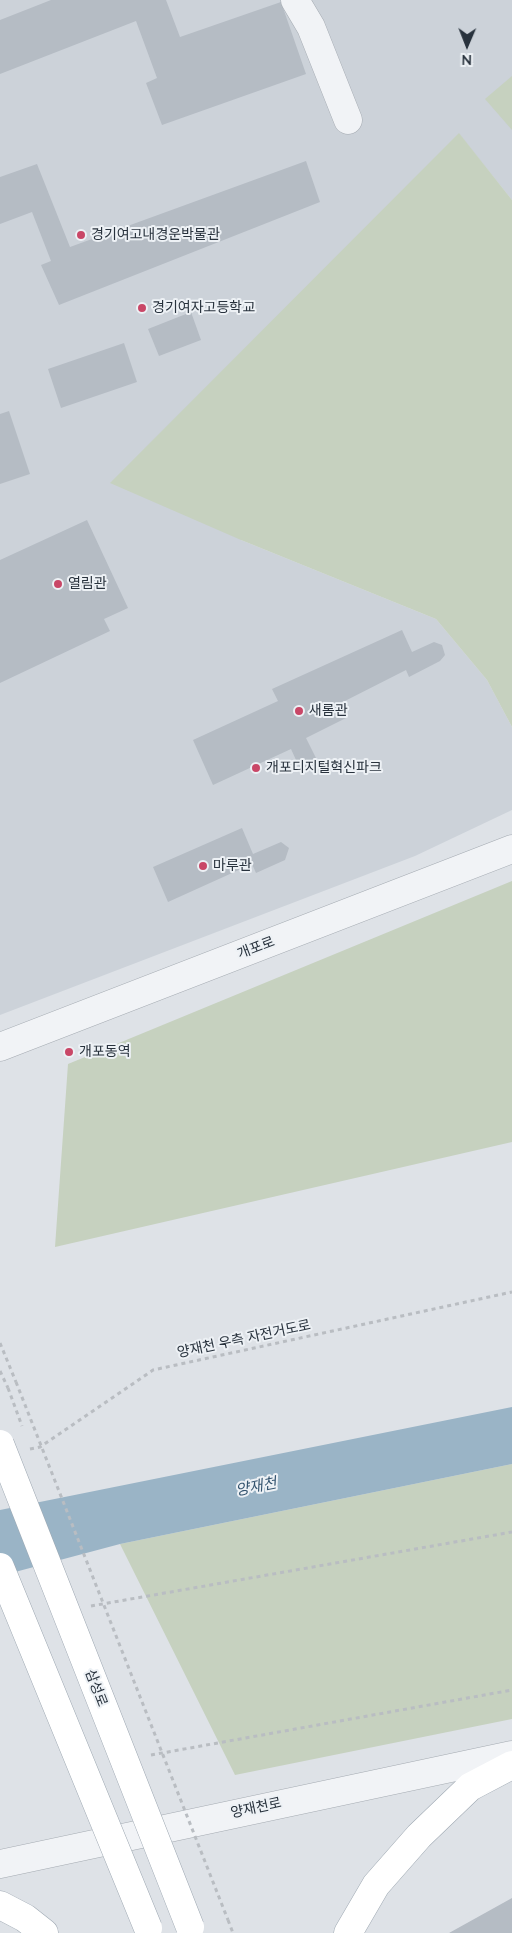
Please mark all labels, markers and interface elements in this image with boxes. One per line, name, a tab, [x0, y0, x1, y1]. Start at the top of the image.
north arrow	[442, 20, 492, 70]
text: N	[461, 51, 472, 69]
place label: 경기여고내경운박물관	[91, 227, 220, 243]
marker: 경기여고내경운박물관	[75, 229, 87, 241]
place label: 경기여자고등학교	[152, 300, 255, 316]
marker: 경기여자고등학교	[136, 302, 148, 314]
place label: 열림관	[68, 576, 107, 592]
marker: 열림관	[52, 578, 64, 590]
place label: 새롬관	[309, 703, 348, 719]
marker: 새롬관	[293, 705, 305, 717]
place label: 개포디지털혁신파크	[266, 760, 382, 776]
marker: 개포디지털혁신파크	[250, 762, 262, 774]
place label: 마루관	[213, 858, 252, 874]
marker: 마루관	[197, 860, 209, 872]
street label: 개포로	[235, 933, 277, 963]
place label: 개포동역	[79, 1044, 131, 1060]
marker: 개포동역	[63, 1046, 75, 1058]
street label: 양재천 우측 자전거도로	[176, 1317, 312, 1361]
water label: 양재천	[234, 1474, 278, 1500]
street label: 삼성로	[81, 1667, 111, 1709]
street label: 양재천로	[229, 1794, 283, 1822]

